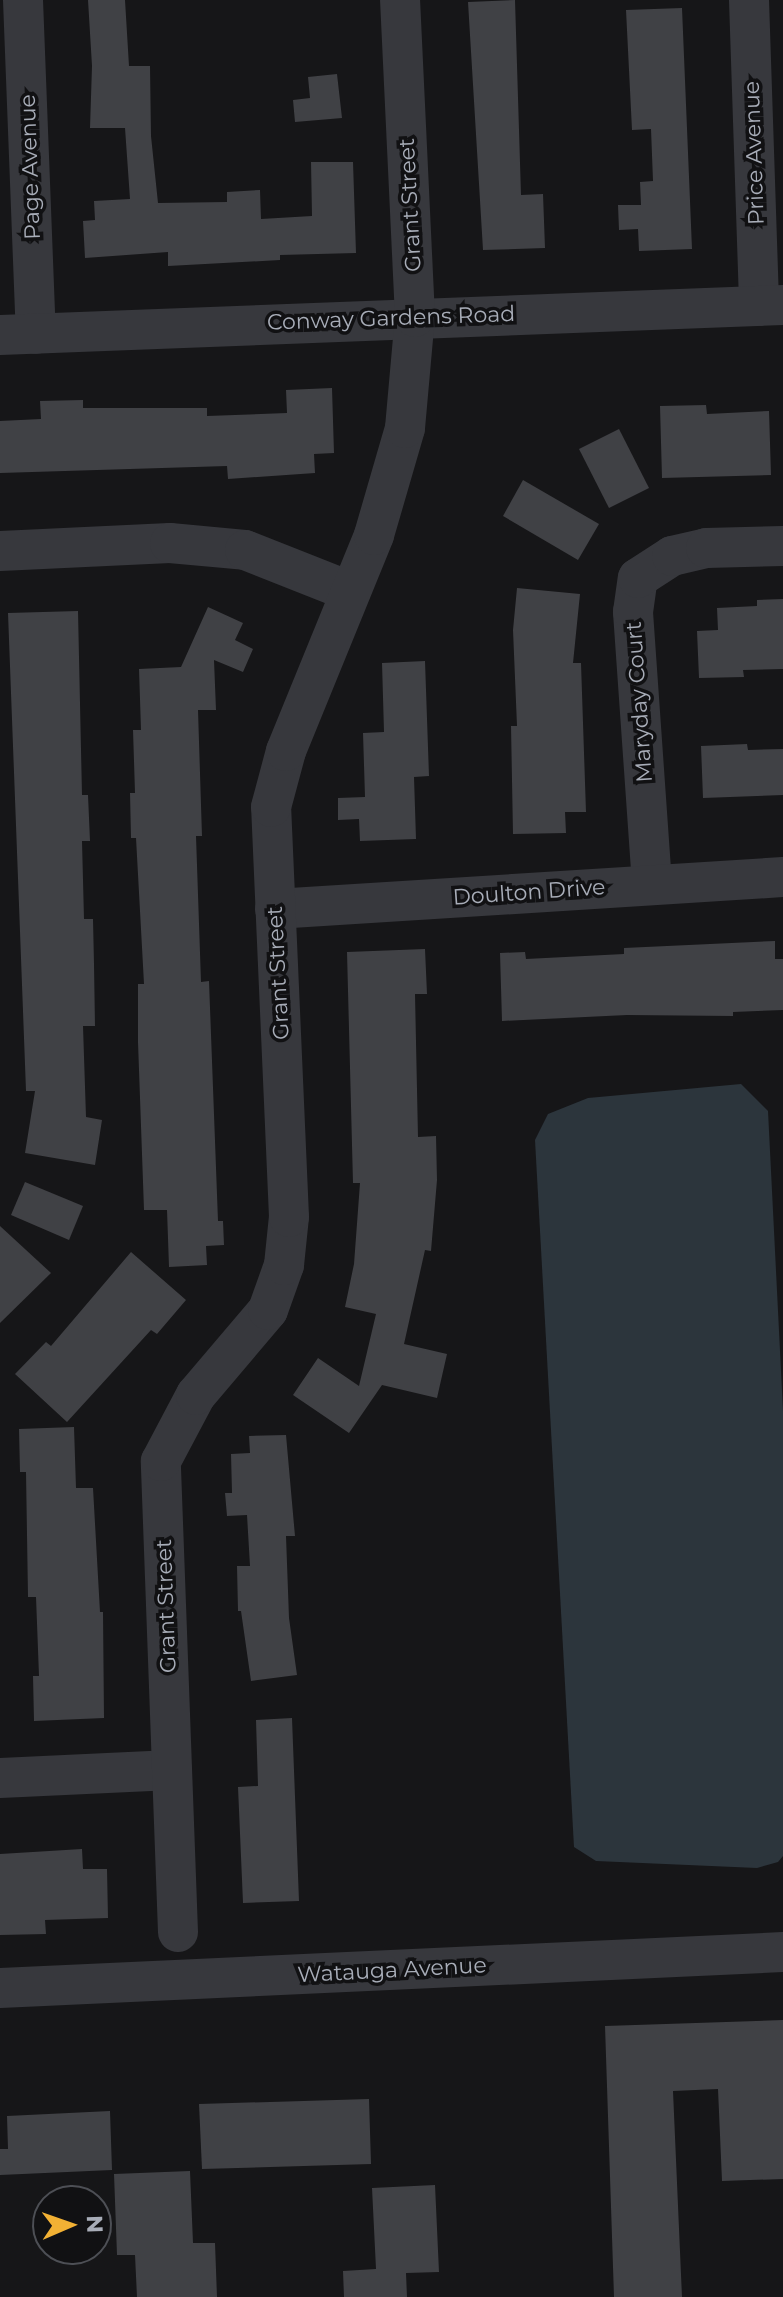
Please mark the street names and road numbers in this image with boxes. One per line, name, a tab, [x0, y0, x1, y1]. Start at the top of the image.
street label: Price Avenue	[738, 81, 770, 225]
street label: Page Avenue	[14, 94, 46, 240]
street label: Grant Street	[393, 137, 427, 273]
street label: Conway Gardens Road	[266, 300, 516, 336]
street label: Maryday Court	[620, 621, 658, 783]
street label: Doulton Drive	[452, 873, 606, 911]
street label: Grant Street	[261, 905, 295, 1041]
street label: Grant Street	[150, 1539, 182, 1673]
street label: Watauga Avenue	[297, 1952, 487, 1988]

